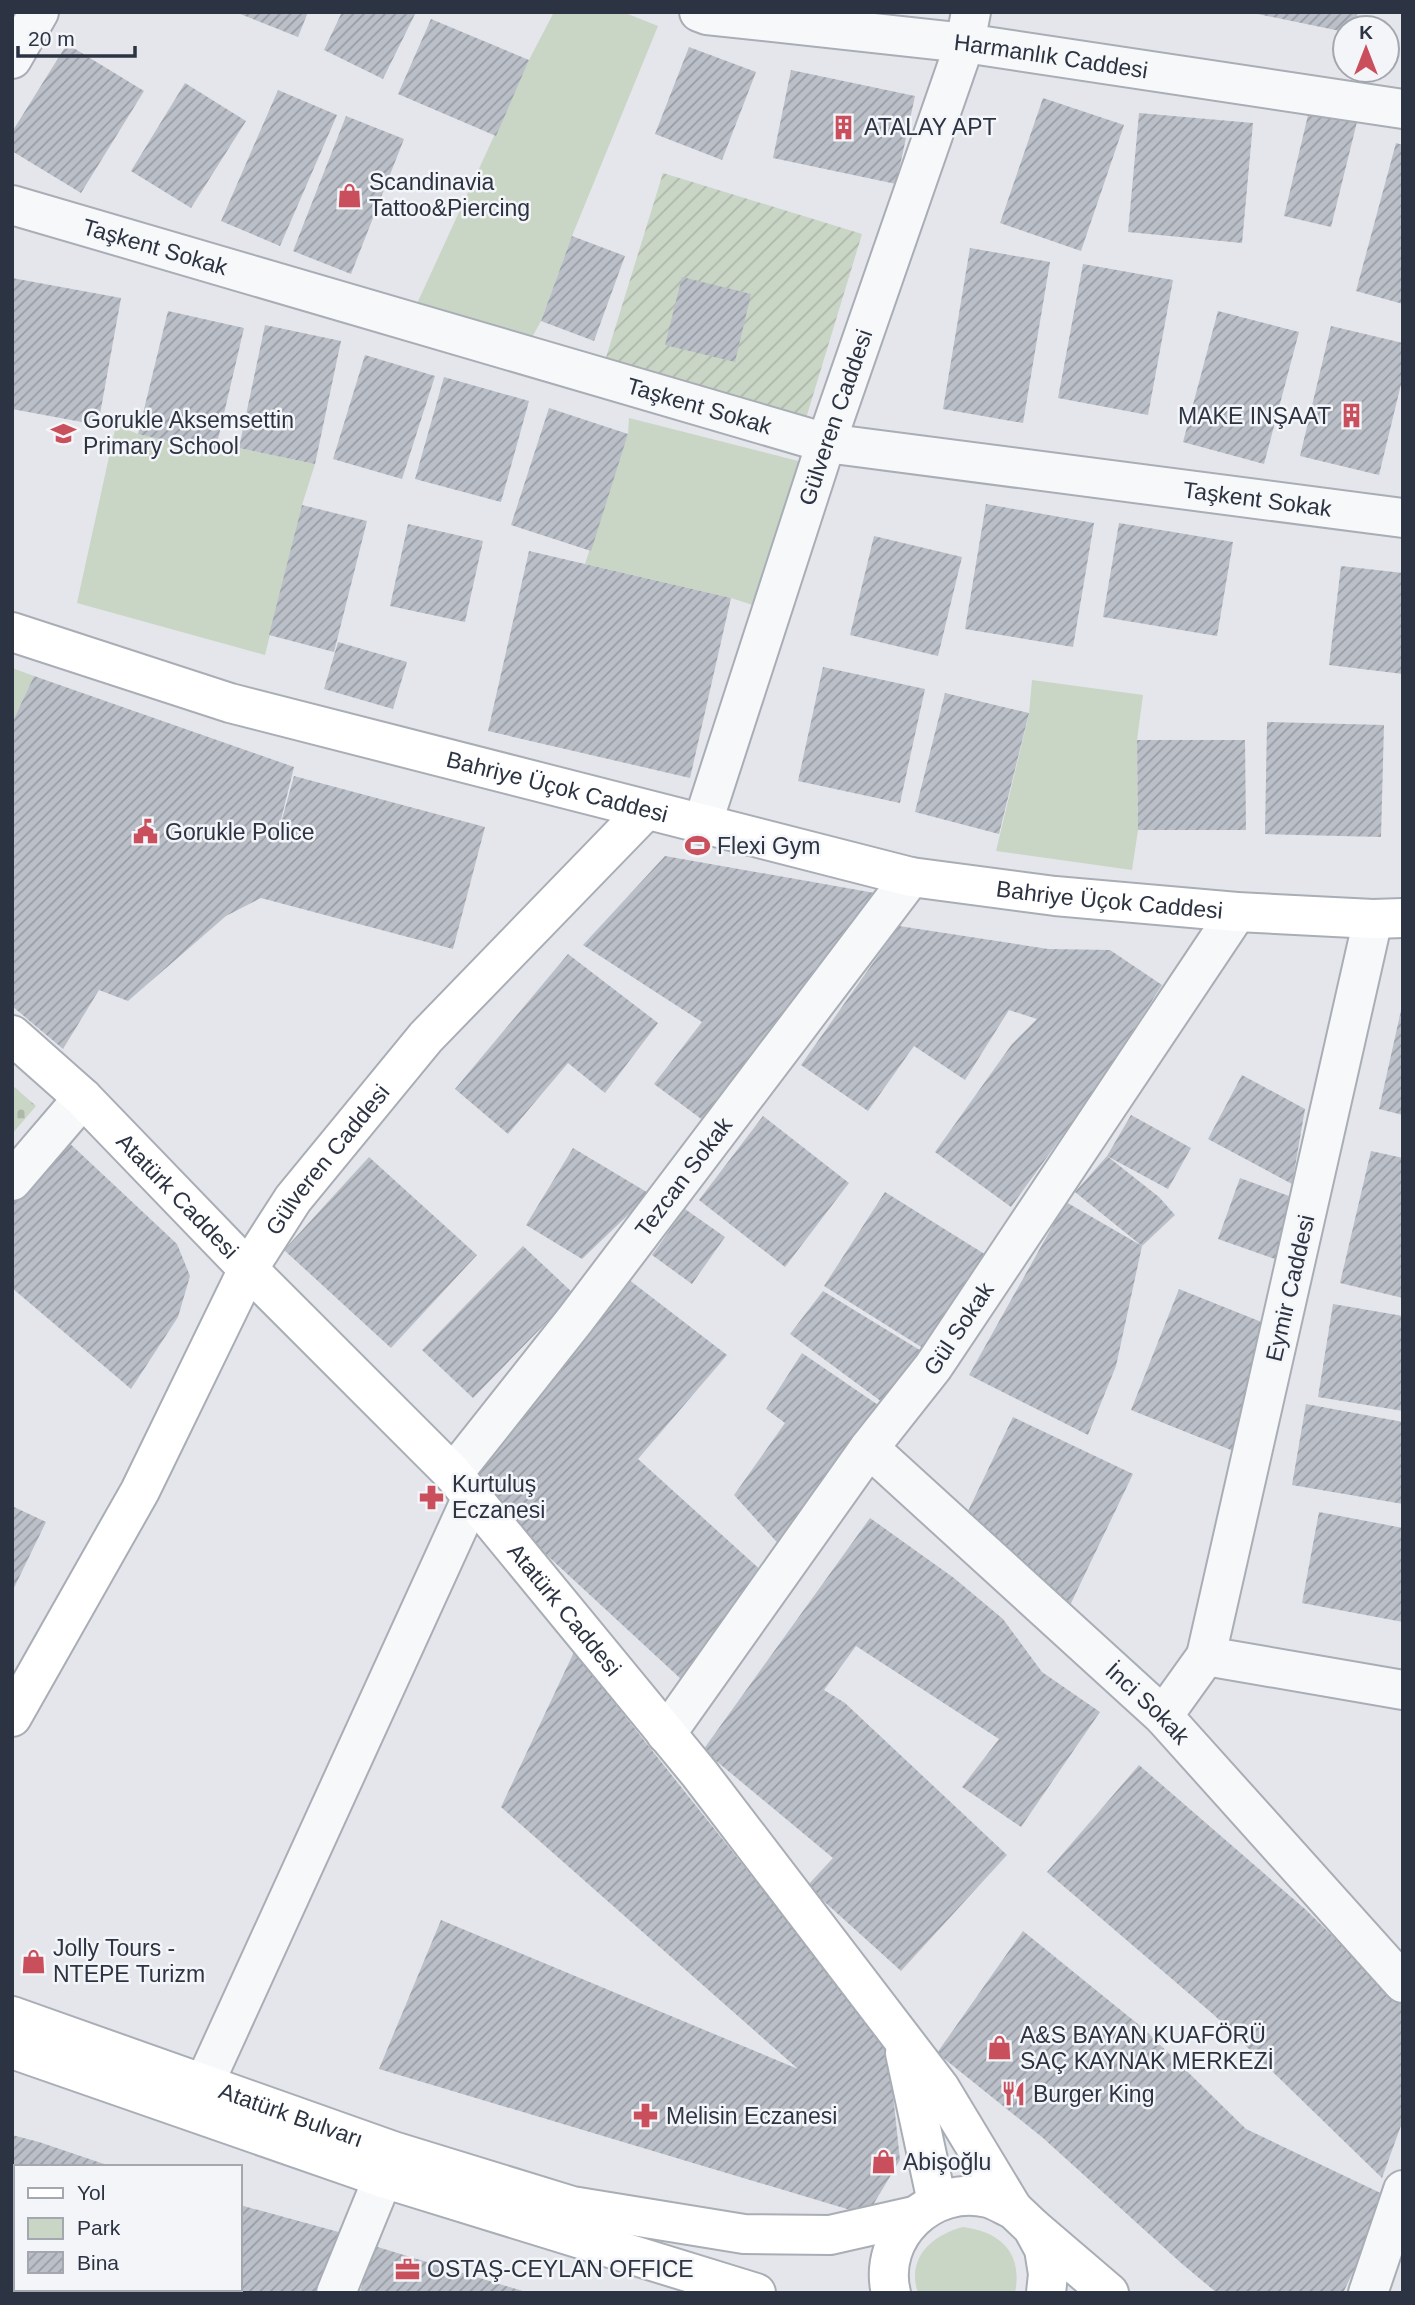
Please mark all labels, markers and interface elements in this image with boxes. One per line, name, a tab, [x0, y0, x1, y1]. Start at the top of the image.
scale bar	[18, 14, 135, 58]
north arrow	[1331, 14, 1401, 84]
text: K	[1359, 22, 1373, 43]
text: 20 m	[28, 27, 75, 50]
street label: Harmanlık Caddesi	[953, 29, 1150, 83]
building icon: ATALAY APT	[830, 113, 858, 141]
place label: ATALAY APT	[864, 114, 997, 140]
place label: Scandinavia Tattoo&Piercing	[369, 169, 530, 221]
shop icon: Scandinavia Tattoo&Piercing	[335, 181, 363, 209]
street label: Taşkent Sokak	[80, 213, 231, 280]
street label: Gülveren Caddesi	[794, 326, 877, 509]
street label: Taşkent Sokak	[624, 372, 775, 440]
building icon: MAKE INŞAAT	[1337, 402, 1365, 430]
place label: MAKE INŞAAT	[1178, 403, 1331, 429]
place label: Gorukle Aksemsettin Primary School	[83, 407, 294, 459]
school or university icon: Gorukle Aksemsettin Primary School	[49, 419, 77, 447]
street label: Taşkent Sokak	[1181, 477, 1334, 522]
street label: Bahriye Üçok Caddesi	[444, 746, 671, 827]
public building icon: Gorukle Police	[131, 818, 159, 846]
place label: Gorukle Police	[165, 819, 315, 845]
sports icon: Flexi Gym	[683, 832, 711, 860]
place label: Flexi Gym	[717, 833, 821, 859]
street label: Bahriye Üçok Caddesi	[995, 875, 1224, 924]
street label: Gülveren Caddesi	[260, 1079, 395, 1240]
street label: Tezcan Sokak	[630, 1112, 737, 1242]
street label: Atatürk Caddesi	[111, 1128, 244, 1264]
street label: Eymir Caddesi	[1261, 1212, 1319, 1364]
street label: Gül Sokak	[918, 1277, 999, 1380]
place label: Kurtuluş Eczanesi	[452, 1471, 545, 1523]
pharmacy icon: Kurtuluş Eczanesi	[418, 1483, 446, 1511]
street label: Atatürk Caddesi	[502, 1538, 627, 1681]
street label: İnci Sokak	[1100, 1657, 1195, 1750]
place label: Jolly Tours - NTEPE Turizm	[53, 1935, 205, 1987]
shop icon: Jolly Tours - NTEPE Turizm	[19, 1947, 47, 1975]
place label: A&S BAYAN KUAFÖRÜ SAÇ KAYNAK MERKEZİ	[1020, 2022, 1274, 2074]
shop icon: A&S BAYAN KUAFÖRÜ SAÇ KAYNAK MERKEZİ	[986, 2034, 1014, 2062]
street label: Atatürk Bulvarı	[216, 2077, 366, 2152]
restaurant icon: Burger King	[999, 2080, 1027, 2108]
place label: Burger King	[1033, 2081, 1154, 2107]
pharmacy icon: Melisin Eczanesi	[632, 2102, 660, 2130]
place label: Melisin Eczanesi	[666, 2103, 837, 2129]
shop icon: Abişoğlu	[869, 2148, 897, 2176]
place label: Abişoğlu	[903, 2149, 991, 2175]
legend	[14, 2165, 242, 2291]
text: Yol	[77, 2181, 105, 2204]
text: Park	[77, 2216, 121, 2239]
text: Bina	[77, 2251, 119, 2274]
office icon: OSTAŞ-CEYLAN OFFICE	[393, 2255, 421, 2283]
place label: OSTAŞ-CEYLAN OFFICE	[427, 2256, 694, 2282]

